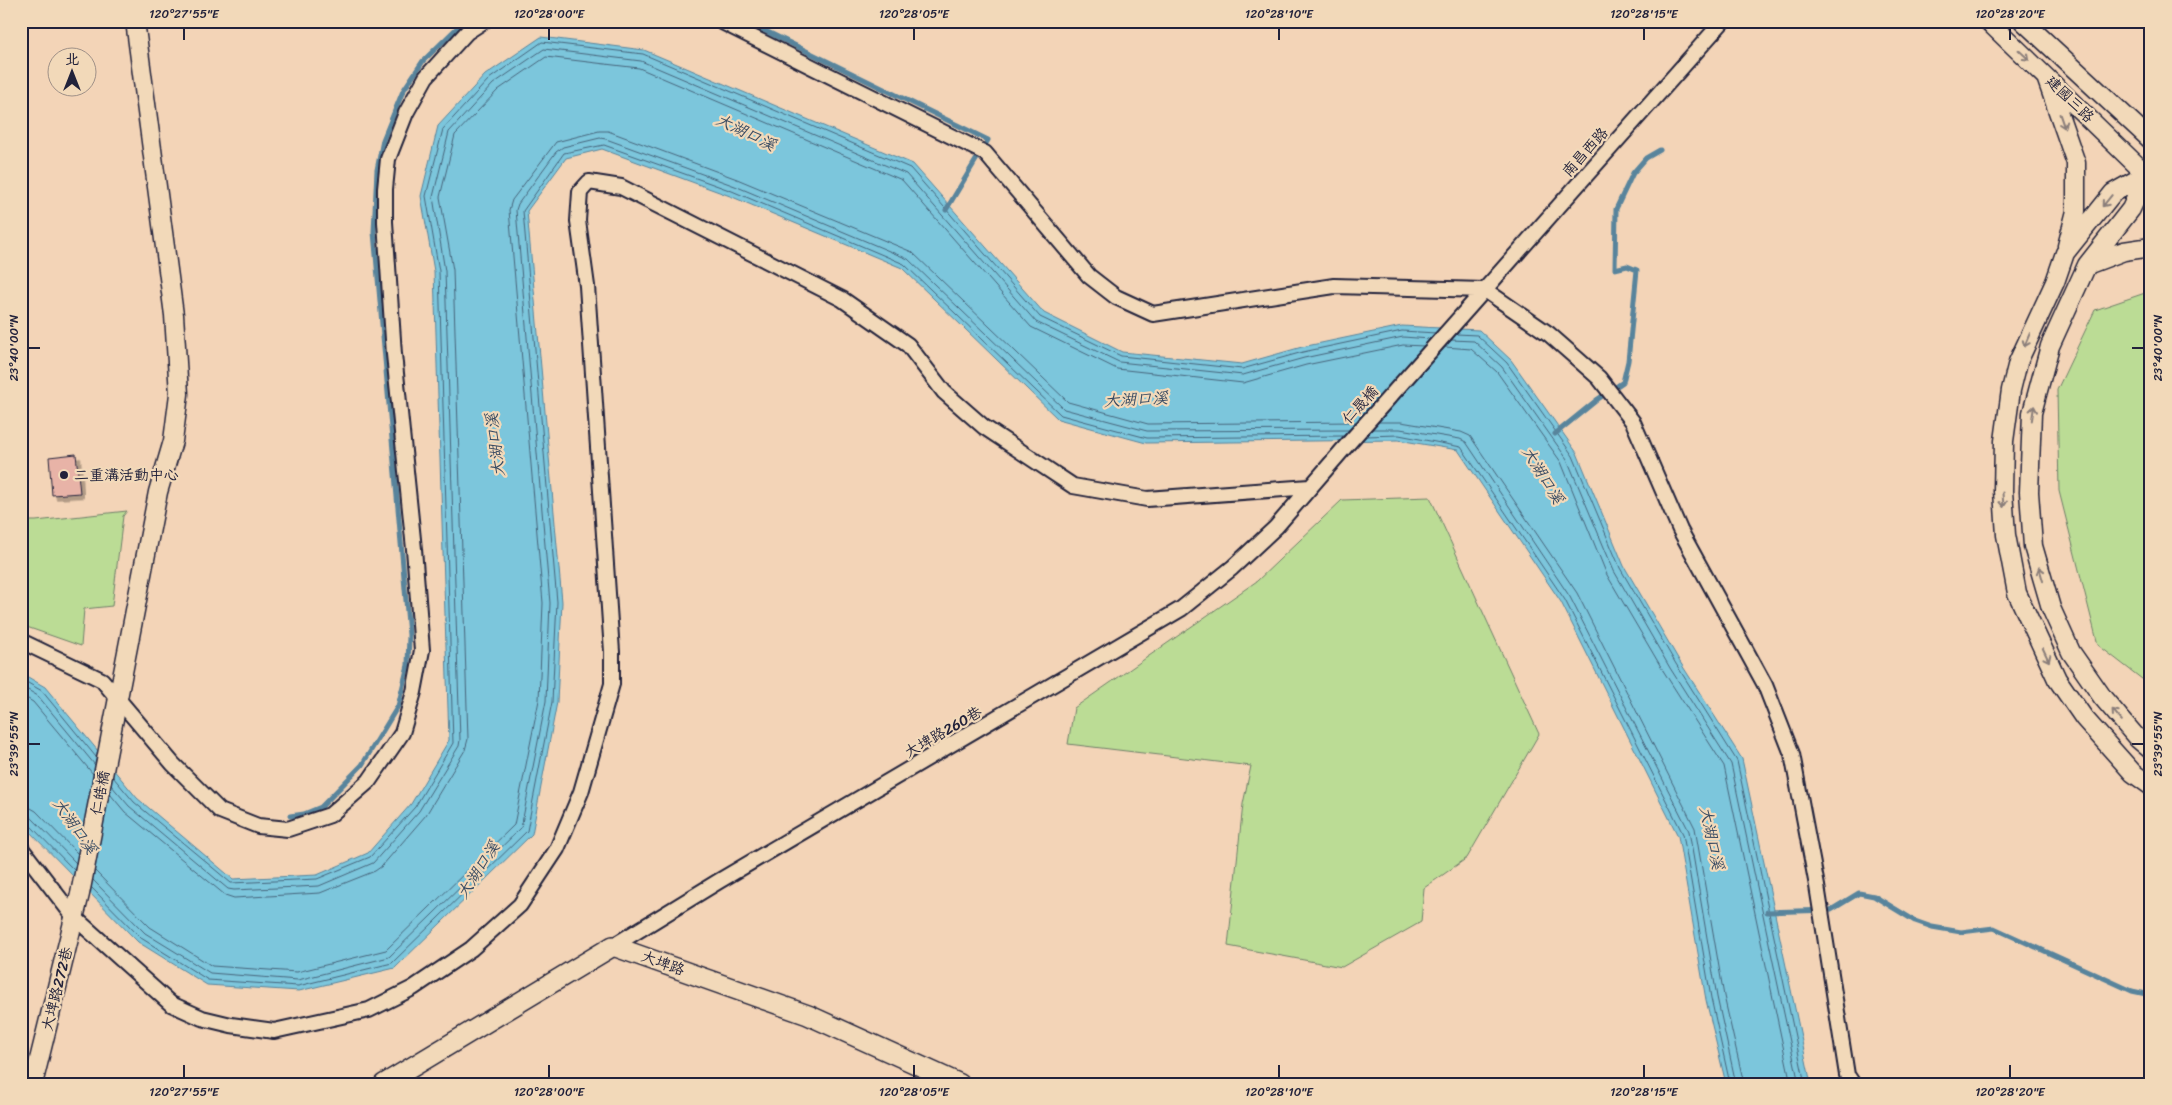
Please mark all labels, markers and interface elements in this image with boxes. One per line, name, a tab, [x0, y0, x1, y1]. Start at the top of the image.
text: 120°27'55"E	[149, 3, 220, 25]
text: 120°28'00"E	[514, 3, 585, 25]
text: 120°28'05"E	[879, 3, 950, 25]
text: 120°28'10"E	[1245, 3, 1314, 25]
text: 120°28'15"E	[1610, 3, 1679, 25]
text: 120°28'20"E	[1975, 3, 2046, 25]
text: 北	[65, 47, 79, 72]
north arrow	[48, 48, 98, 98]
one-way arrow	[2017, 49, 2030, 61]
street label: 建國三路	[2039, 69, 2101, 129]
water label: 大湖口溪	[711, 105, 782, 159]
one-way arrow	[2058, 113, 2067, 128]
street label: 南昌西路	[1555, 121, 1615, 183]
one-way arrow	[2101, 194, 2112, 207]
text: 23°40'00"N	[3, 314, 25, 381]
text: 23°40'00"N	[2147, 314, 2169, 381]
one-way arrow	[2021, 332, 2031, 347]
street label: 仁晟橋	[1335, 380, 1385, 430]
water label: 大湖口溪	[1103, 383, 1170, 415]
one-way arrow	[2028, 405, 2038, 421]
water label: 大湖口溪	[477, 410, 513, 479]
water label: 大湖口溪	[1514, 440, 1573, 511]
place label: 二重溝活動中心	[74, 462, 179, 488]
marker: 二重溝活動中心	[58, 469, 70, 481]
one-way arrow	[1999, 491, 2008, 507]
one-way arrow	[2035, 566, 2045, 582]
one-way arrow	[2041, 647, 2051, 662]
street label: 大埤路260巷	[899, 699, 987, 765]
one-way arrow	[2112, 708, 2123, 721]
text: 23°39'55"N	[3, 711, 25, 777]
text: 23°39'55"N	[2147, 711, 2169, 777]
street label: 仁皓橋	[83, 768, 117, 818]
water label: 大湖口溪	[45, 791, 106, 861]
water label: 大湖口溪	[1691, 804, 1733, 873]
water label: 大湖口溪	[448, 834, 508, 905]
street label: 大埤路	[637, 943, 689, 983]
street label: 大埤路272巷	[34, 944, 80, 1034]
text: 120°27'55"E	[149, 1081, 220, 1103]
text: 120°28'00"E	[514, 1081, 585, 1103]
text: 120°28'05"E	[879, 1081, 950, 1103]
text: 120°28'10"E	[1245, 1081, 1314, 1103]
text: 120°28'15"E	[1610, 1081, 1679, 1103]
text: 120°28'20"E	[1975, 1081, 2046, 1103]

